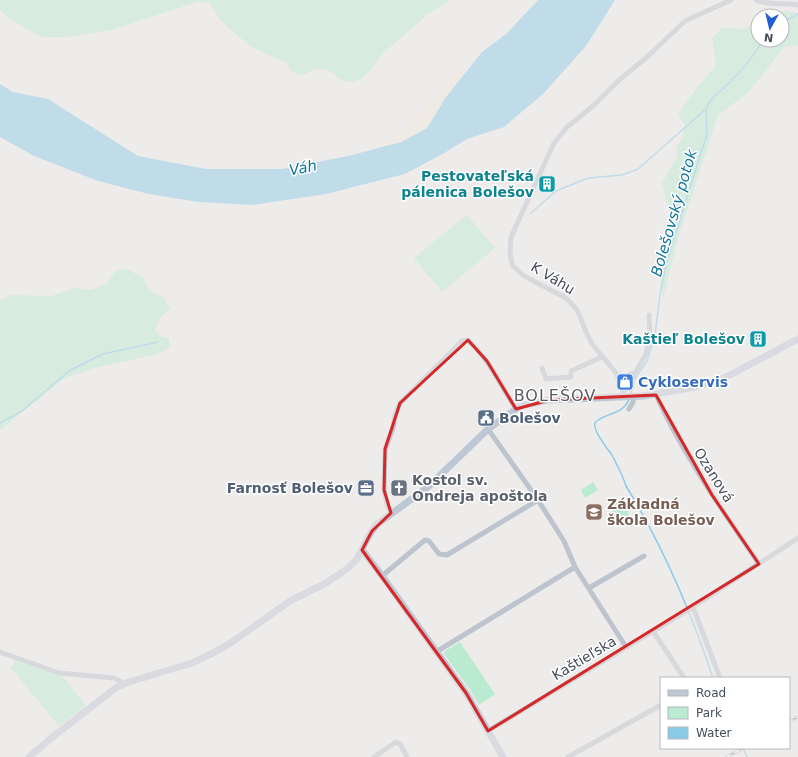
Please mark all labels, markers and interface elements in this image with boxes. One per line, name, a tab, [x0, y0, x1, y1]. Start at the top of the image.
north arrow	[750, 8, 790, 48]
text: N	[763, 30, 774, 44]
water label: Bolešovský potok	[647, 146, 701, 279]
water label: Váh	[288, 156, 318, 180]
place label: Pestovateľská pálenica Bolešov	[401, 168, 534, 200]
building icon: Pestovateľská pálenica Bolešov	[537, 174, 557, 194]
street label: K Váhu	[528, 259, 578, 297]
building icon: Kaštieľ Bolešov	[748, 329, 768, 349]
place label: Kaštieľ Bolešov	[622, 331, 745, 347]
shop icon: Cykloservis	[615, 372, 635, 392]
place label: Cykloservis	[638, 374, 728, 390]
district label: BOLEŠOV	[514, 386, 596, 405]
public building icon: Bolešov	[476, 408, 496, 428]
place label: Bolešov	[499, 410, 561, 426]
street label: Ozanová	[691, 445, 737, 505]
place label: Kostol sv. Ondreja apoštola	[412, 472, 547, 504]
office icon: Farnosť Bolešov	[356, 478, 376, 498]
church icon: Kostol sv. Ondreja apoštola	[389, 478, 409, 498]
place label: Farnosť Bolešov	[227, 480, 353, 496]
place label: Základná škola Bolešov	[607, 496, 715, 528]
school or university icon: Základná škola Bolešov	[584, 502, 604, 522]
street label: Kaštieľska	[549, 633, 619, 683]
legend	[660, 677, 790, 749]
text: Road	[696, 686, 726, 700]
text: Park	[696, 706, 722, 720]
text: Water	[696, 726, 732, 740]

